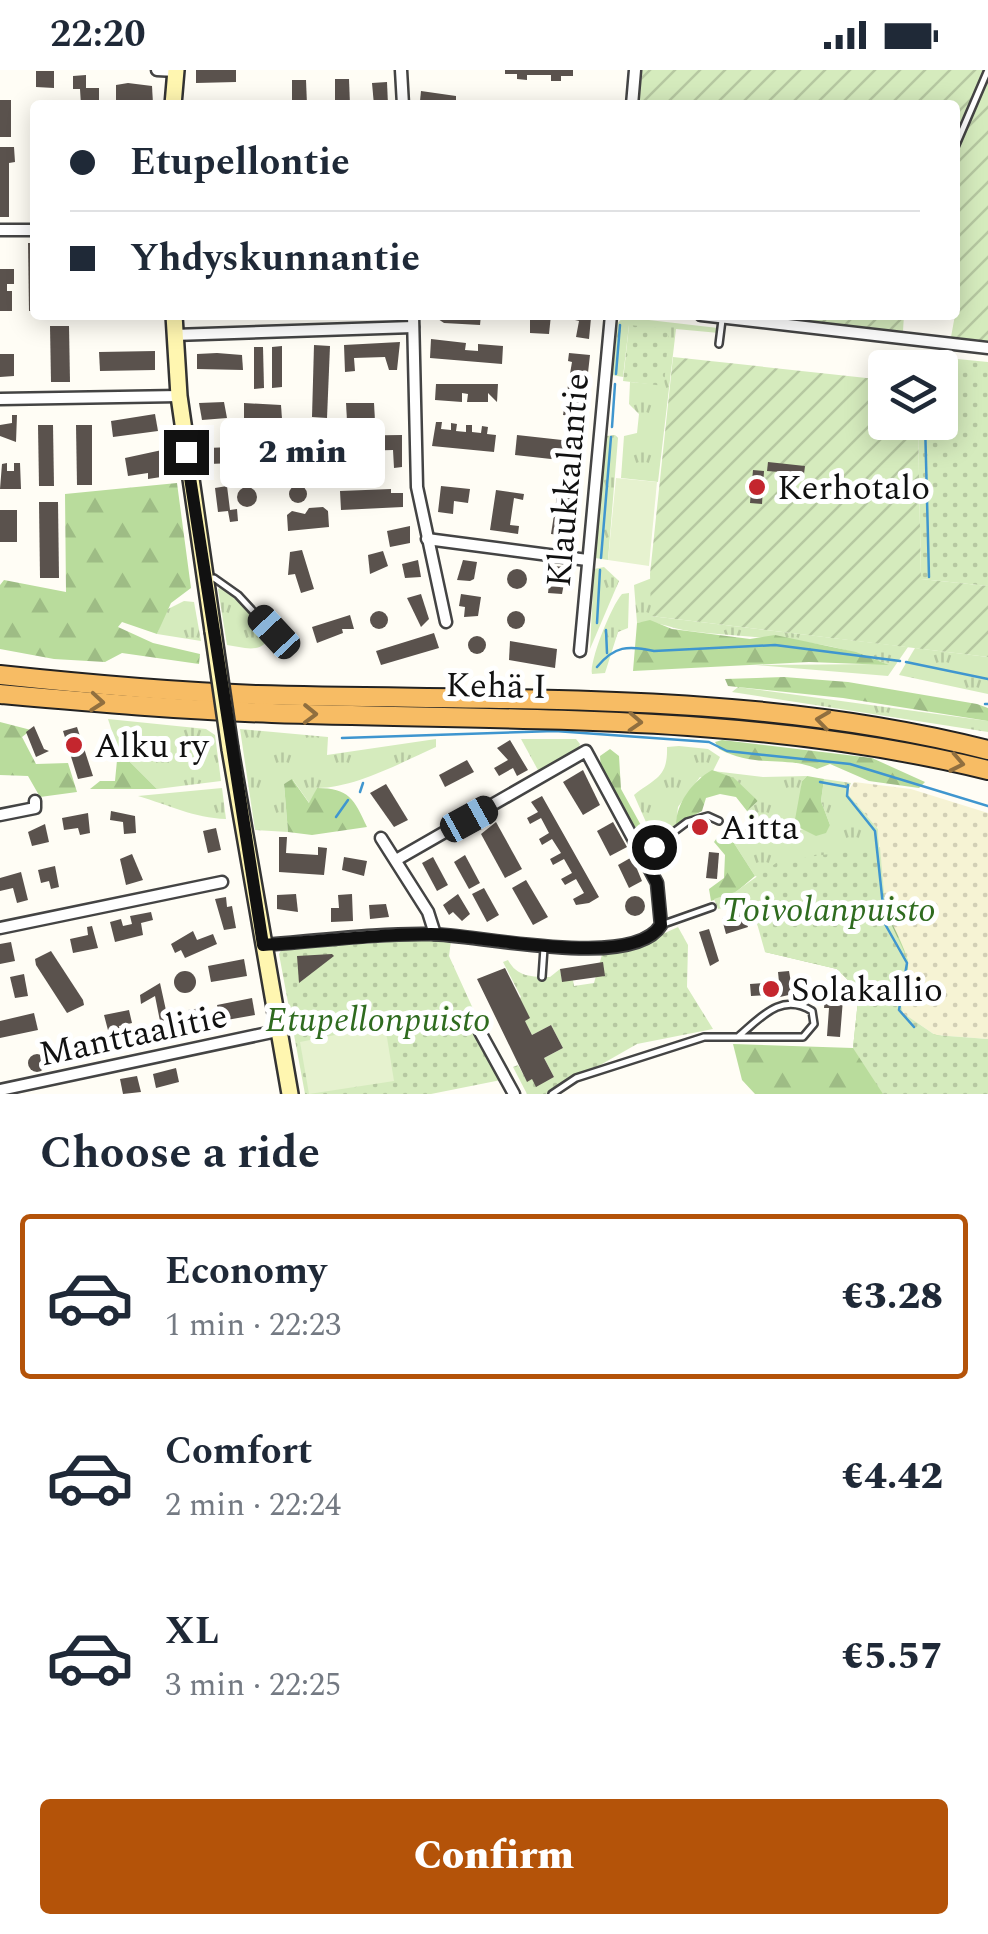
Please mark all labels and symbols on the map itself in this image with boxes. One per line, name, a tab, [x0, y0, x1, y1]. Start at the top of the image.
street label: Klaukkalantie	[533, 371, 604, 589]
callout: 2 min	[221, 417, 386, 487]
route end	[164, 430, 209, 475]
place label: Kerhotalo	[777, 462, 930, 515]
marker: Kerhotalo	[746, 476, 768, 498]
car	[243, 600, 305, 664]
street label: Kehä I	[445, 659, 547, 714]
one-way arrow	[90, 691, 106, 713]
one-way arrow	[303, 703, 319, 724]
one-way arrow	[815, 710, 832, 731]
one-way arrow	[627, 711, 643, 732]
place label: Alku ry	[94, 720, 210, 773]
marker: Alku ry	[63, 734, 85, 756]
one-way arrow	[948, 751, 965, 772]
car	[435, 791, 503, 847]
place label: Aitta	[720, 802, 799, 855]
marker: Aitta	[689, 816, 711, 838]
route start	[632, 825, 677, 870]
park label: Toivolanpuisto	[722, 884, 936, 937]
place label: Solakallio	[791, 964, 943, 1017]
marker: Solakallio	[760, 978, 782, 1000]
street label: Manttaalitie	[34, 990, 232, 1081]
park label: Etupellonpuisto	[265, 994, 491, 1047]

